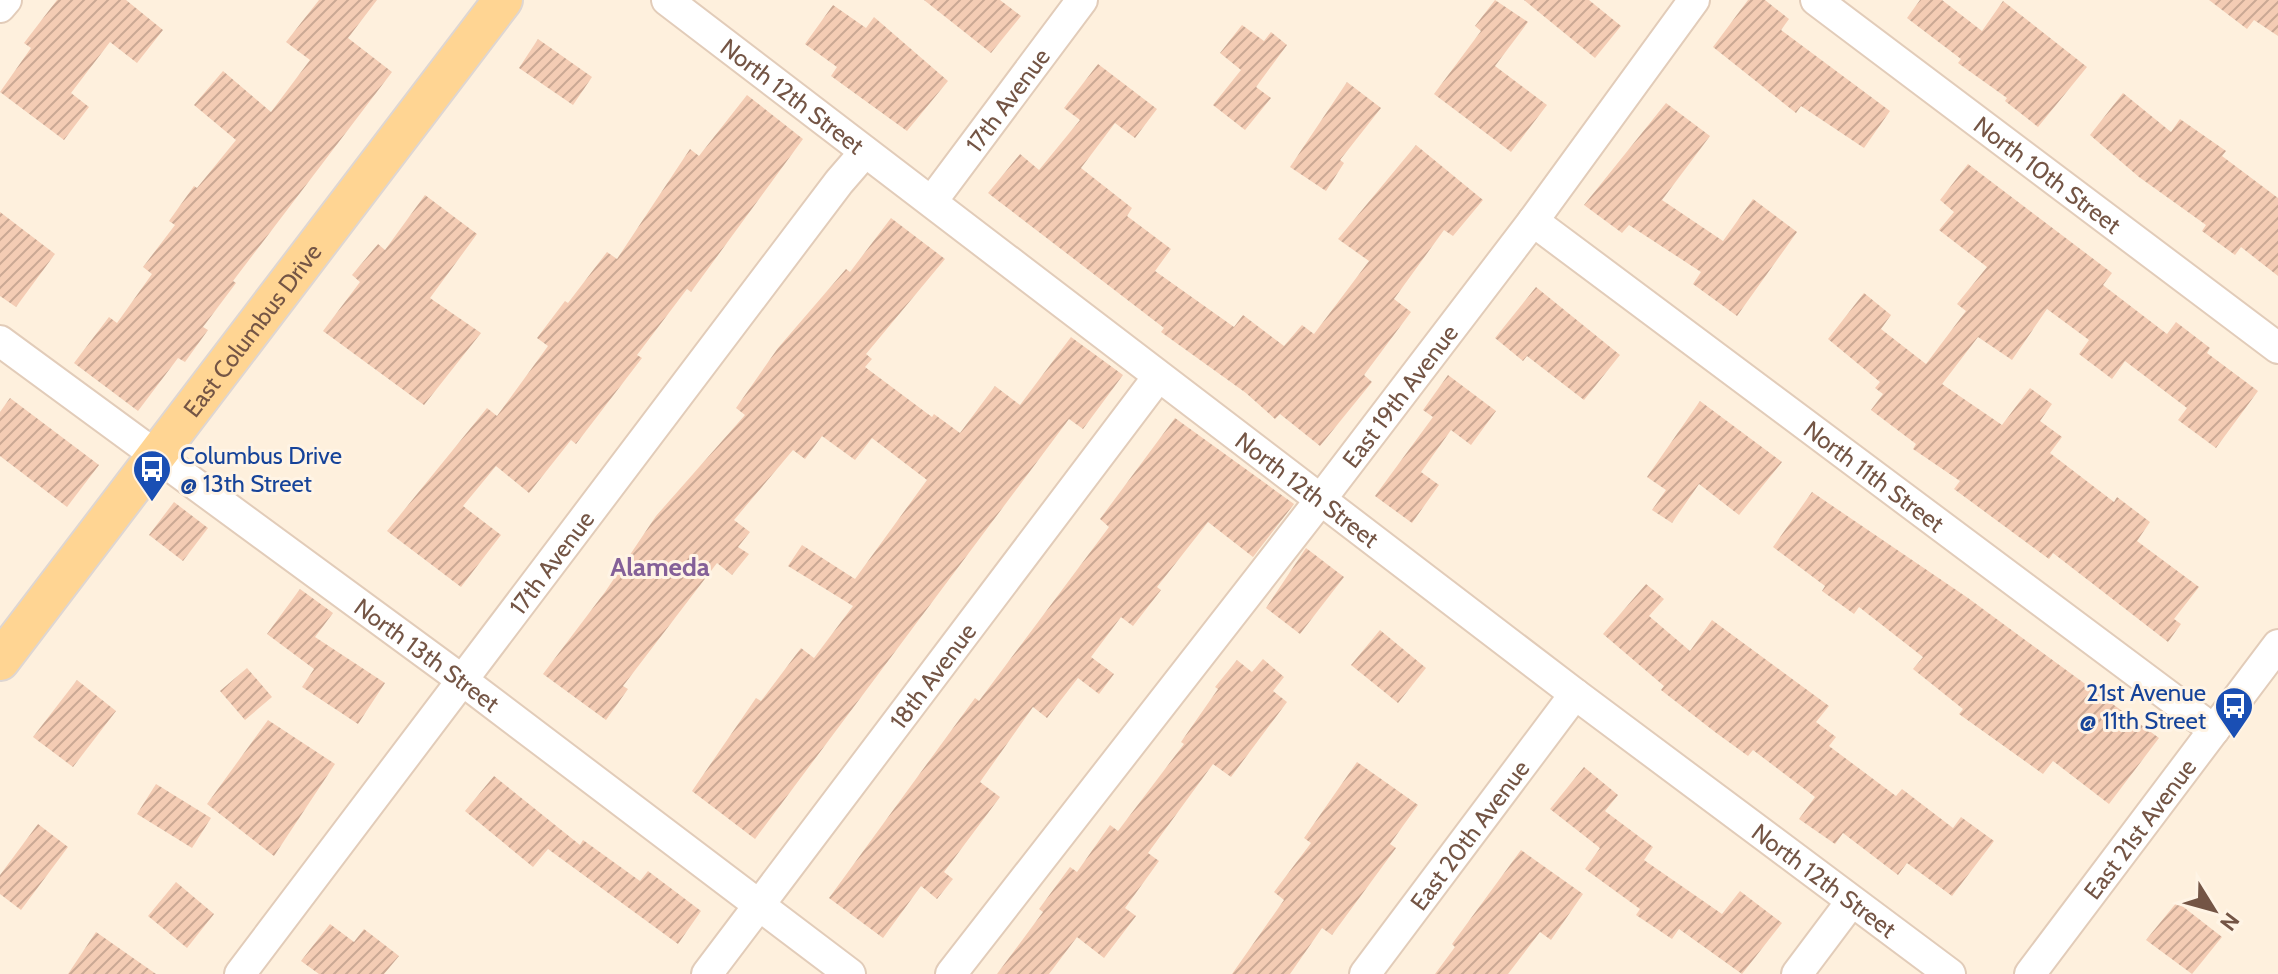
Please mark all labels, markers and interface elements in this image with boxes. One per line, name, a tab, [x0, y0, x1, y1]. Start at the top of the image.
street label: North 12th Street	[715, 32, 870, 160]
street label: 17th Avenue	[959, 42, 1056, 158]
street label: North 10th Street	[1968, 110, 2127, 239]
street label: East Columbus Drive	[177, 237, 327, 422]
street label: East 19th Avenue	[1336, 318, 1464, 473]
street label: North 11th Street	[1798, 414, 1950, 538]
street label: North 12th Street	[1230, 426, 1385, 553]
place label: Columbus Drive @ 13th Street	[180, 441, 342, 498]
bus stop icon: Columbus Drive @ 13th Street	[131, 448, 173, 503]
street label: 17th Avenue	[503, 505, 600, 620]
district label: Alameda	[610, 551, 710, 583]
street label: North 13th Street	[349, 592, 505, 718]
street label: 18th Avenue	[883, 617, 982, 734]
place label: 21st Avenue @ 11th Street	[2079, 678, 2206, 735]
bus stop icon: 21st Avenue @ 11th Street	[2213, 685, 2255, 740]
street label: East 21st Avenue	[2077, 753, 2202, 905]
street label: East 20th Avenue	[1404, 754, 1535, 916]
street label: North 12th Street	[1747, 817, 1902, 943]
north arrow	[2174, 870, 2254, 950]
text: N	[2214, 907, 2245, 936]

